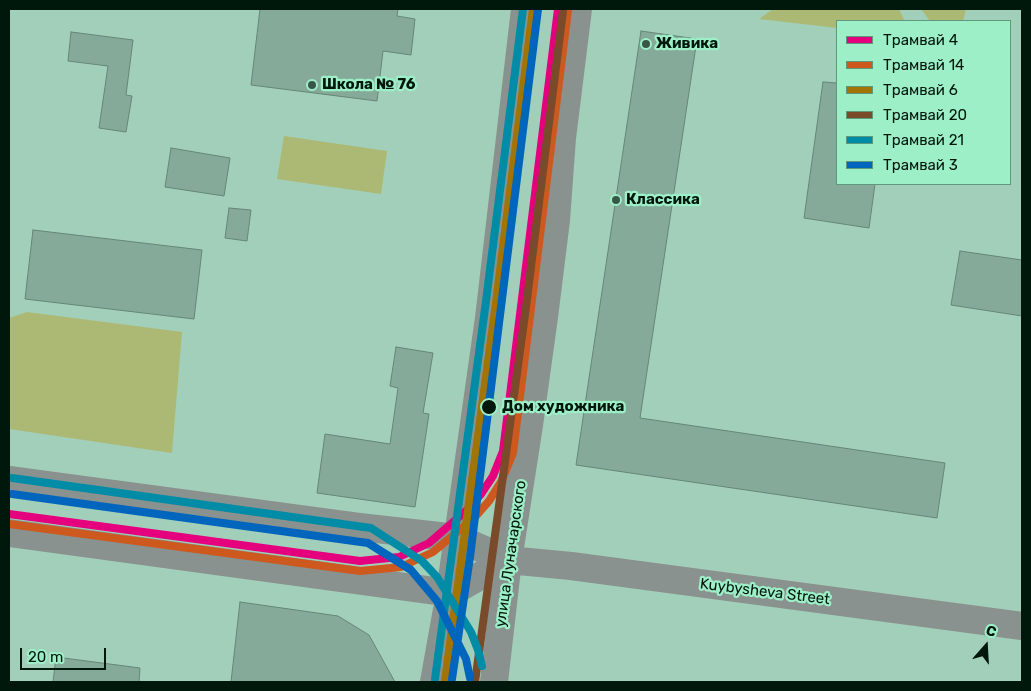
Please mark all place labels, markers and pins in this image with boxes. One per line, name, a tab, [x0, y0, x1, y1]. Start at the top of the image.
place label: Живика	[656, 35, 718, 53]
marker: Живика	[640, 38, 652, 50]
place label: Школа № 76	[322, 76, 416, 94]
marker: Школа № 76	[306, 79, 318, 91]
place label: Классика	[626, 191, 700, 209]
marker: Классика	[610, 194, 622, 206]
marker: Дом художника	[480, 398, 498, 416]
place label: Дом художника	[502, 398, 624, 416]

